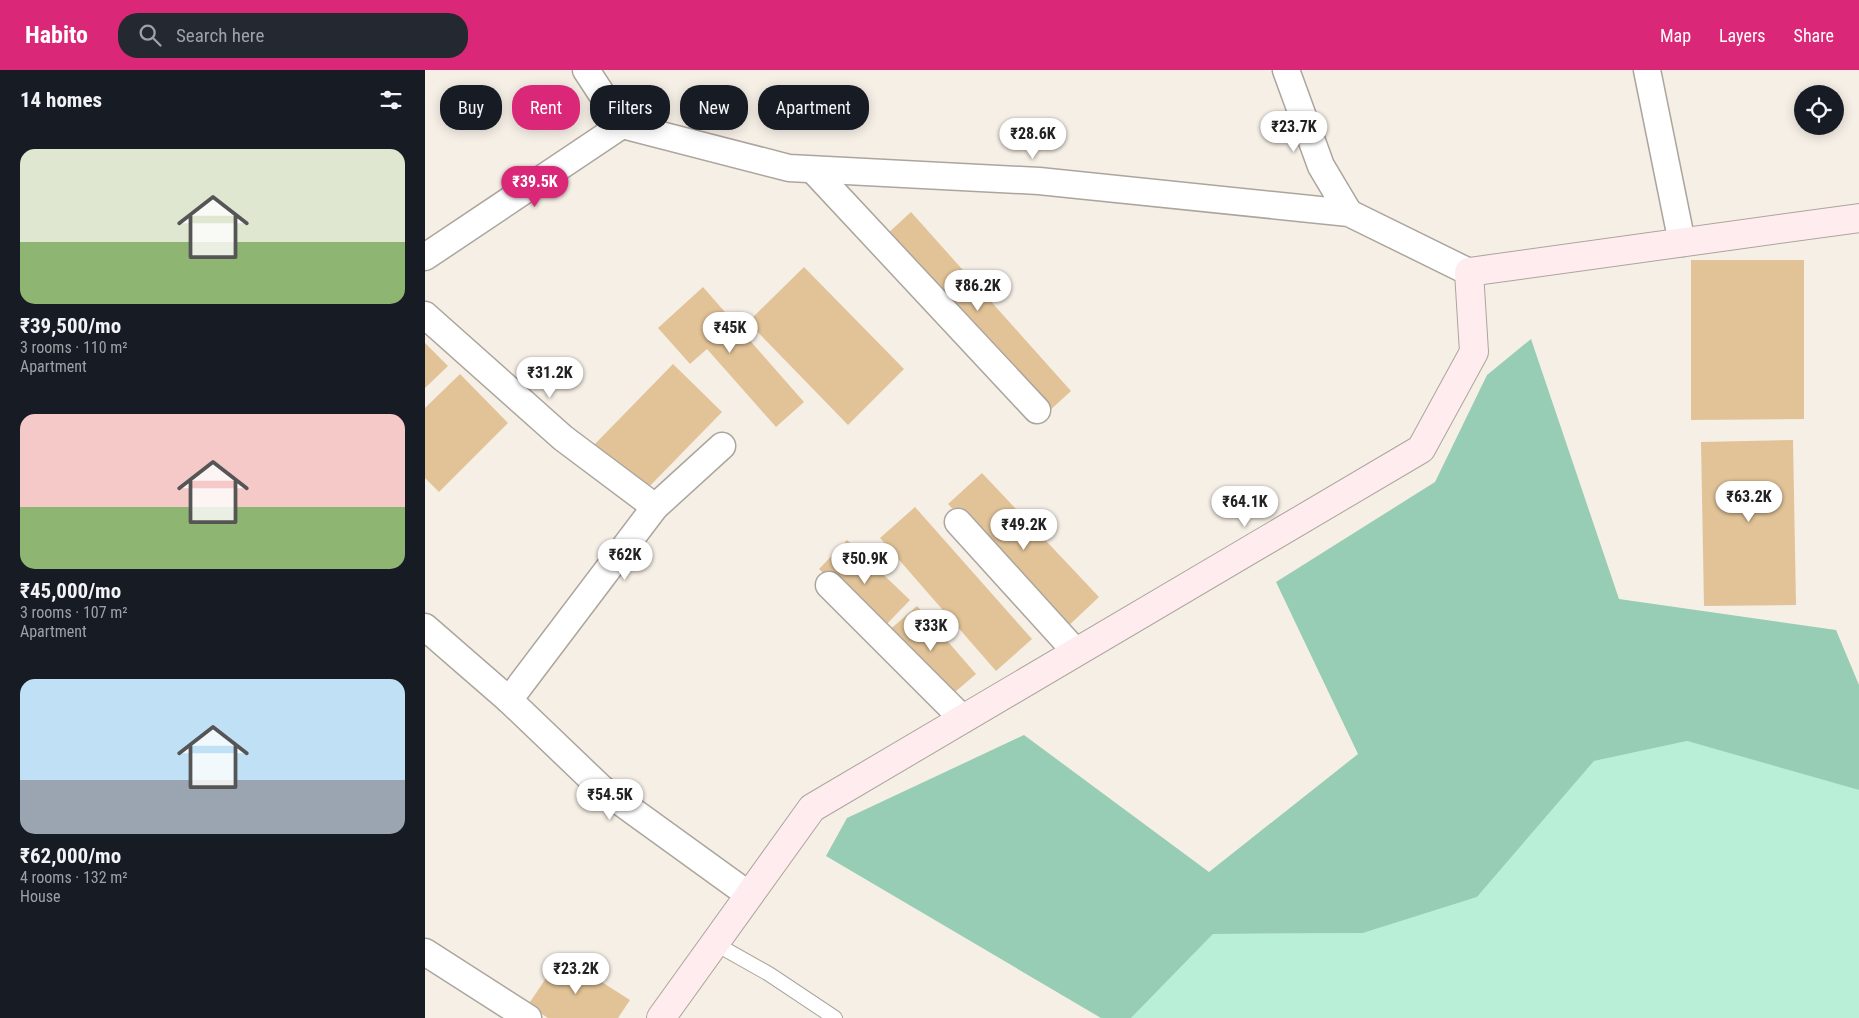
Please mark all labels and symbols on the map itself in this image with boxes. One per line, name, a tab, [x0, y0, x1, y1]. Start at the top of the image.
pin: ₹23.7K	[1253, 111, 1335, 153]
pin: ₹28.6K	[992, 118, 1074, 160]
pin: ₹39.5K	[494, 166, 576, 208]
pin: ₹86.2K	[937, 270, 1019, 312]
pin: ₹45K	[700, 312, 760, 354]
pin: ₹31.2K	[509, 356, 591, 399]
pin: ₹63.2K	[1708, 480, 1790, 523]
pin: ₹64.1K	[1204, 486, 1286, 528]
pin: ₹49.2K	[983, 508, 1065, 551]
pin: ₹62K	[595, 538, 655, 581]
pin: ₹50.9K	[824, 542, 906, 585]
pin: ₹33K	[901, 610, 961, 652]
pin: ₹54.5K	[569, 778, 651, 821]
pin: ₹23.2K	[535, 952, 617, 995]

